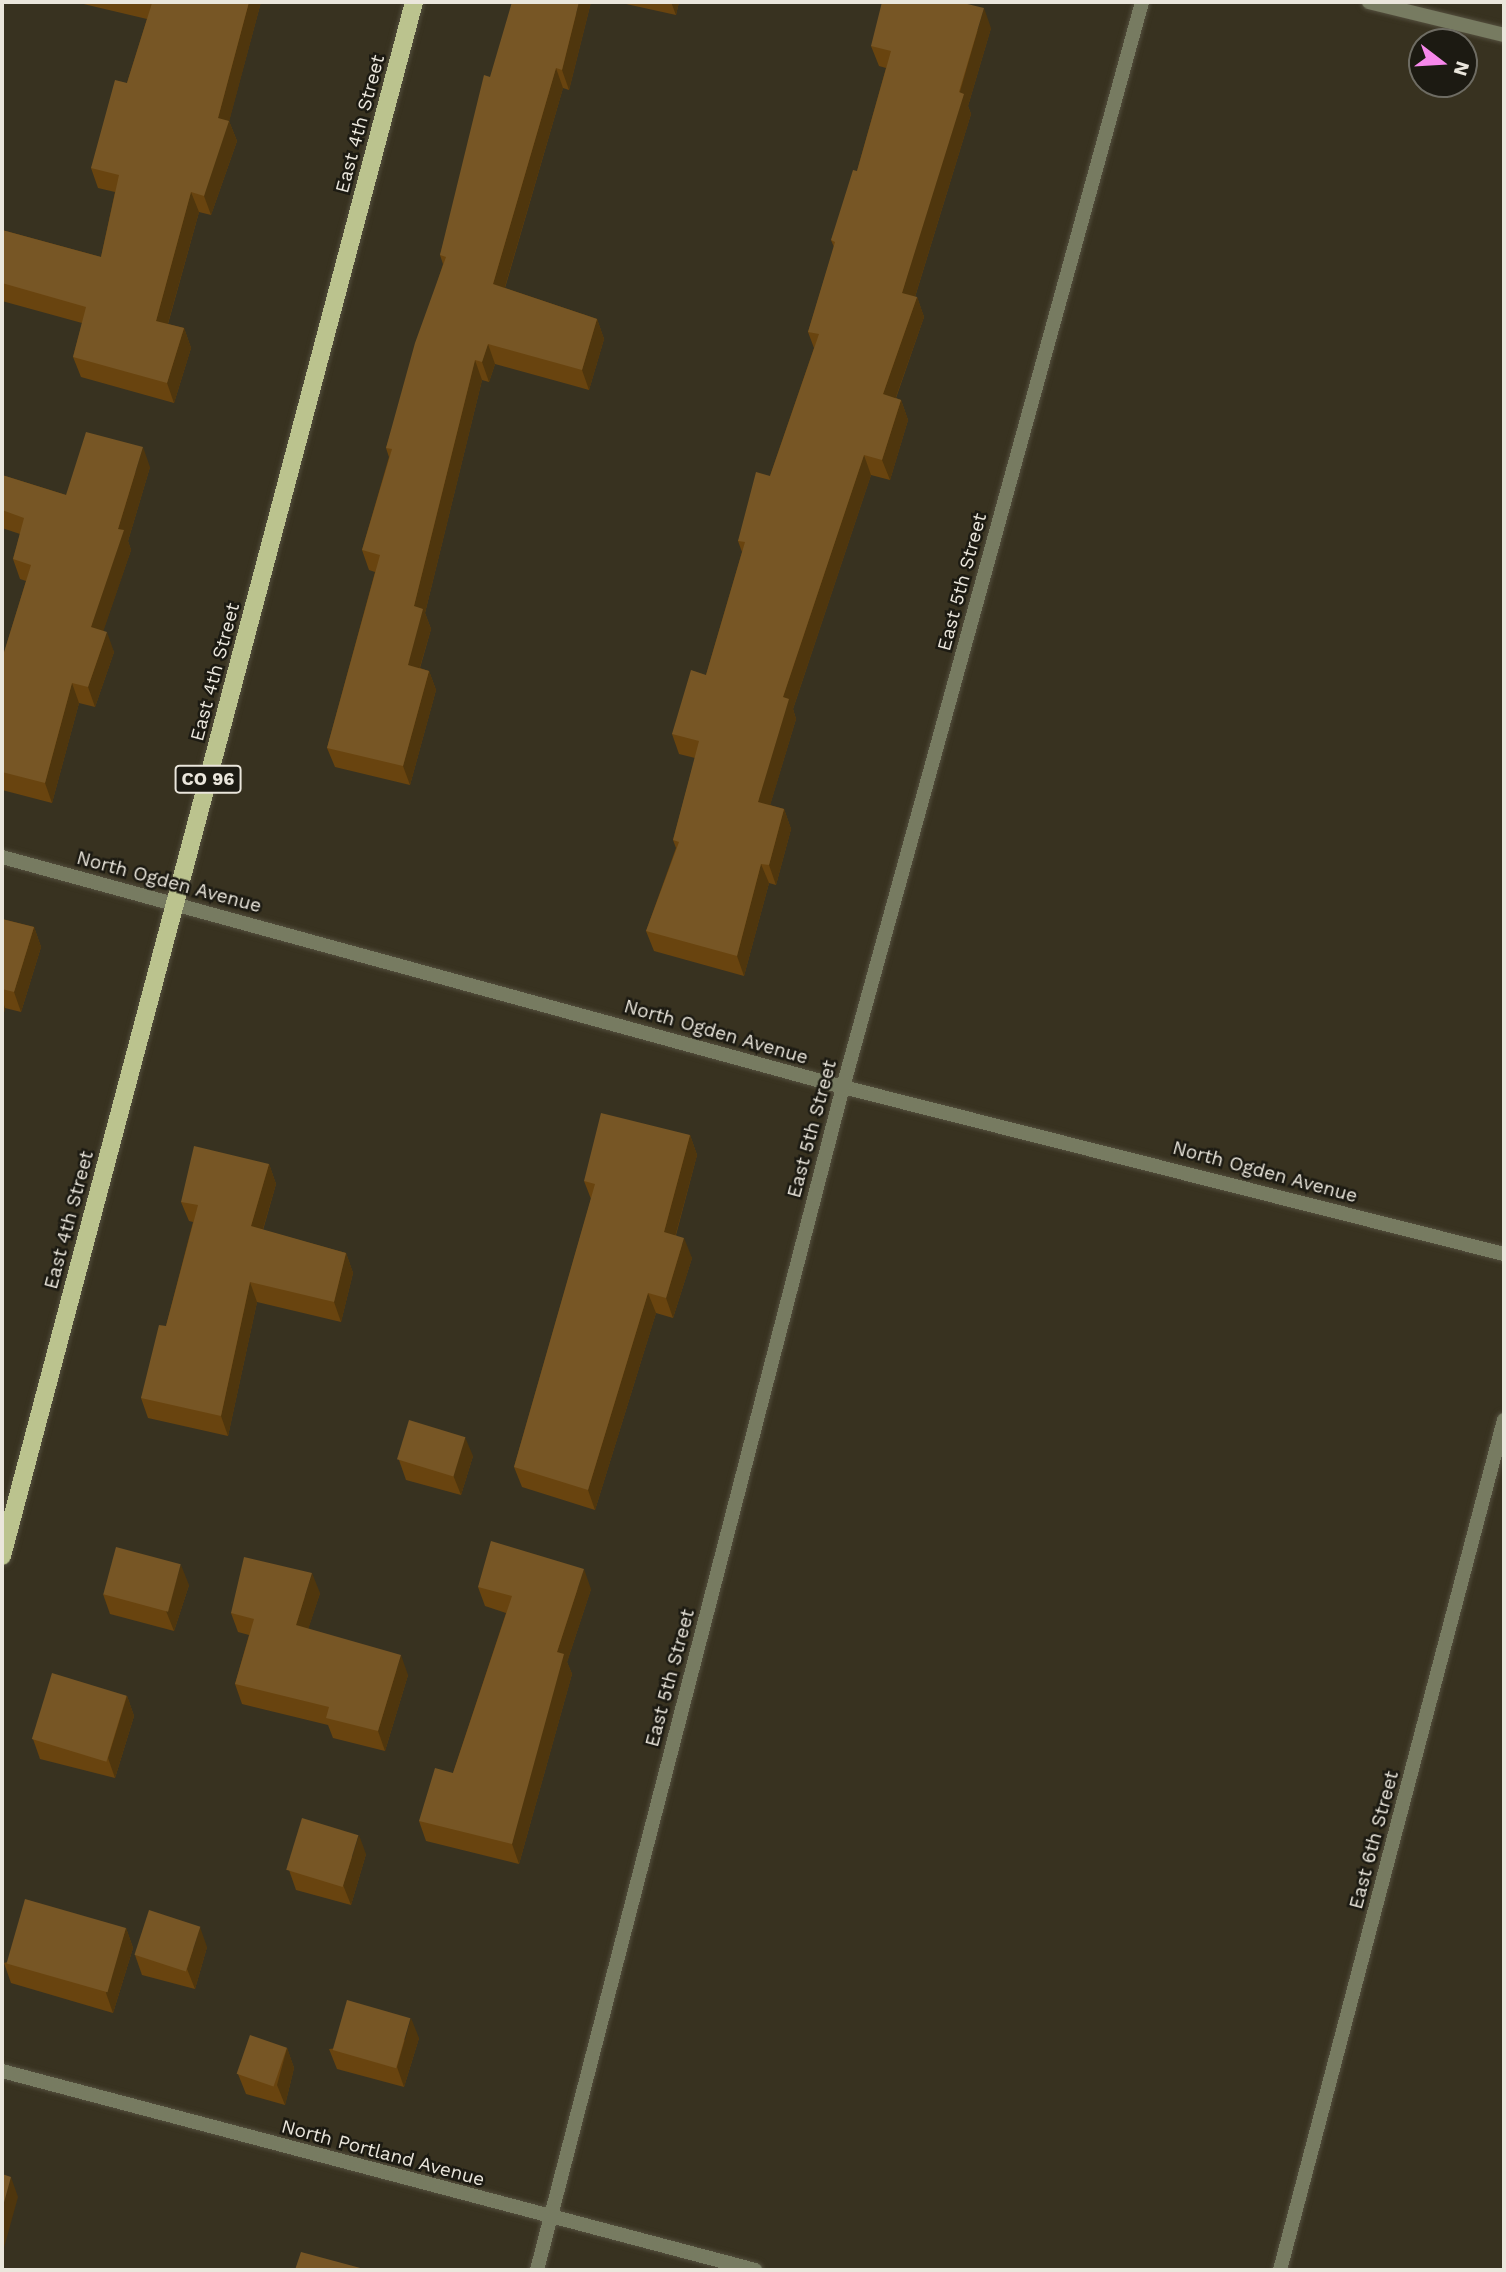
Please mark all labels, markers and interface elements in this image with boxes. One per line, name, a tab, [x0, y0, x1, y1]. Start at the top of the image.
north arrow	[1408, 28, 1478, 98]
street label: East 4th Street	[331, 52, 389, 196]
text: N	[1449, 59, 1475, 79]
street label: East 5th Street	[933, 511, 991, 653]
street label: East 4th Street	[186, 600, 244, 744]
road number: CO 96	[173, 764, 243, 794]
street label: North Ogden Avenue	[74, 846, 264, 918]
street label: North Ogden Avenue	[621, 995, 811, 1069]
street label: East 5th Street	[783, 1058, 841, 1200]
street label: North Ogden Avenue	[1170, 1136, 1360, 1208]
street label: East 4th Street	[40, 1148, 98, 1292]
street label: East 5th Street	[641, 1607, 699, 1749]
street label: East 6th Street	[1345, 1768, 1403, 1912]
street label: North Portland Avenue	[278, 2115, 488, 2191]

